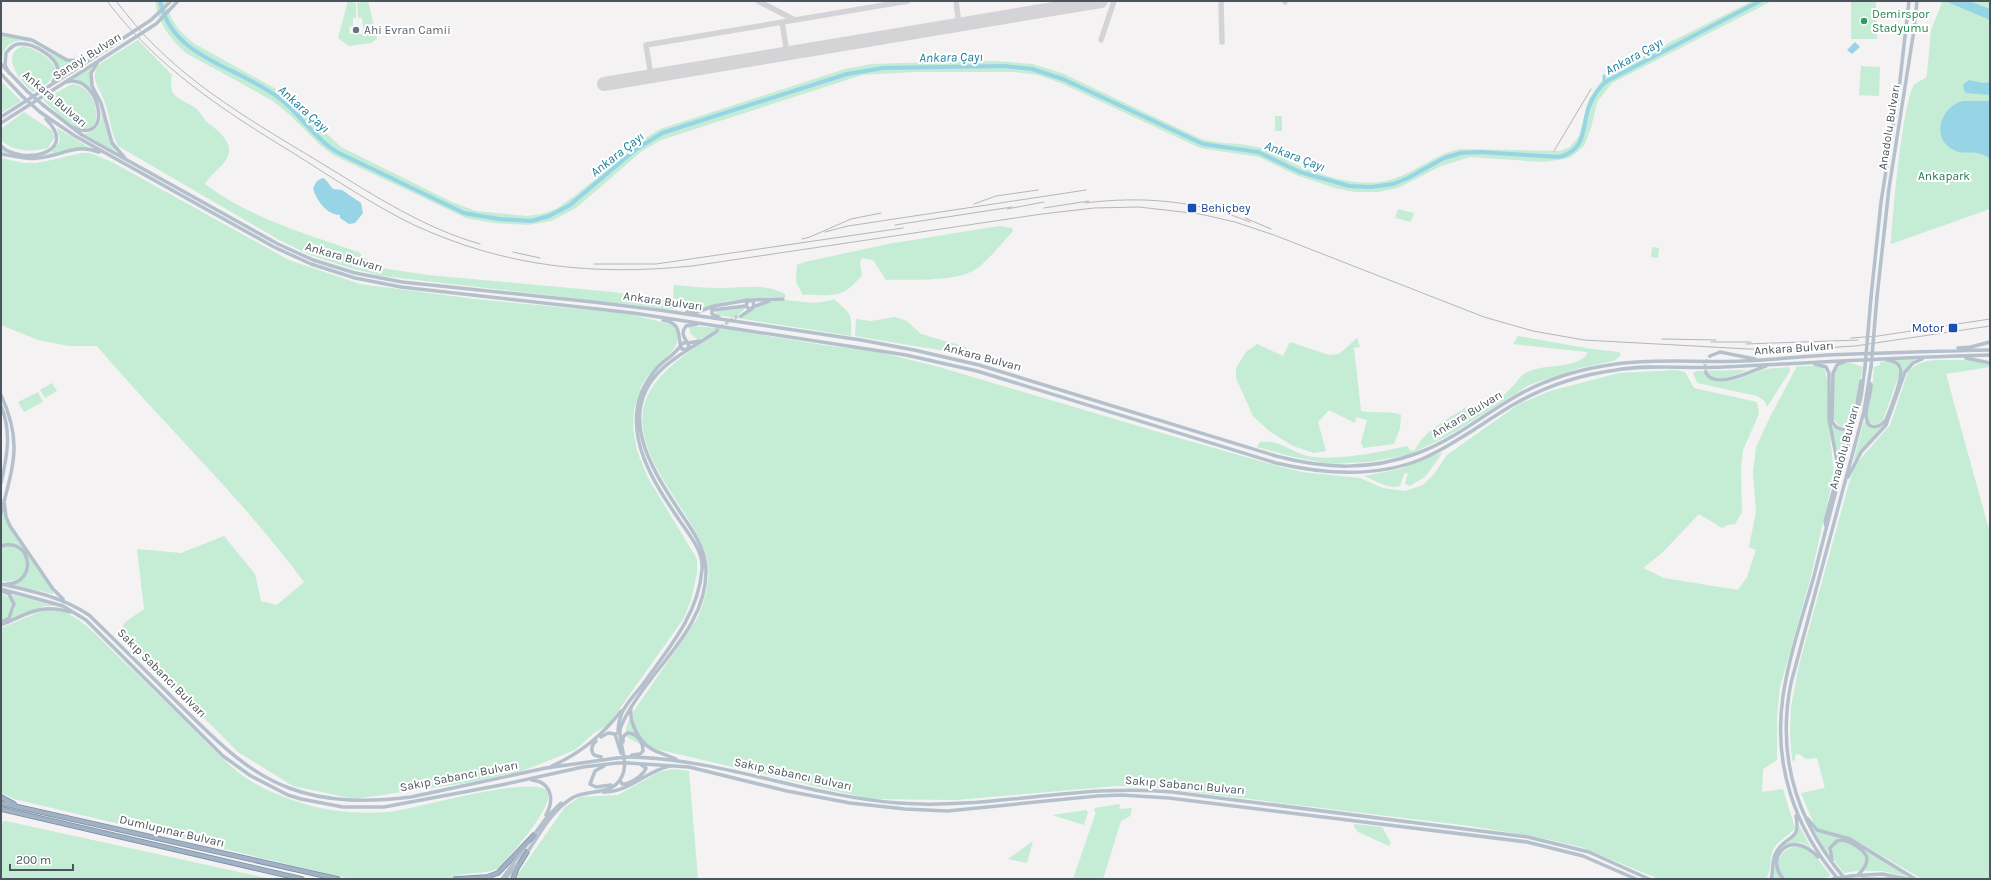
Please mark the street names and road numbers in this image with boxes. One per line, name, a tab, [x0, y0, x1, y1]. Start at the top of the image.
street label: Sanayi Bulvarı	[50, 29, 124, 83]
street label: Ankara Bulvarı	[20, 68, 90, 130]
street label: Anadolu Bulvarı	[1875, 83, 1903, 171]
street label: Ankara Bulvarı	[304, 239, 384, 275]
street label: Ankara Bulvarı	[622, 289, 704, 313]
street label: Ankara Bulvarı	[1754, 338, 1834, 358]
street label: Ankara Bulvarı	[943, 340, 1023, 374]
street label: Ankara Bulvarı	[1429, 387, 1505, 441]
street label: Anadolu Bulvarı	[1826, 403, 1862, 491]
street label: Sakıp Sabancı Bulvarı	[115, 626, 209, 720]
street label: Sakıp Sabancı Bulvarı	[733, 755, 853, 793]
street label: Sakıp Sabancı Bulvarı	[399, 758, 519, 794]
street label: Sakıp Sabancı Bulvarı	[1125, 773, 1245, 797]
street label: Dumlupınar Bulvarı	[118, 812, 226, 850]

